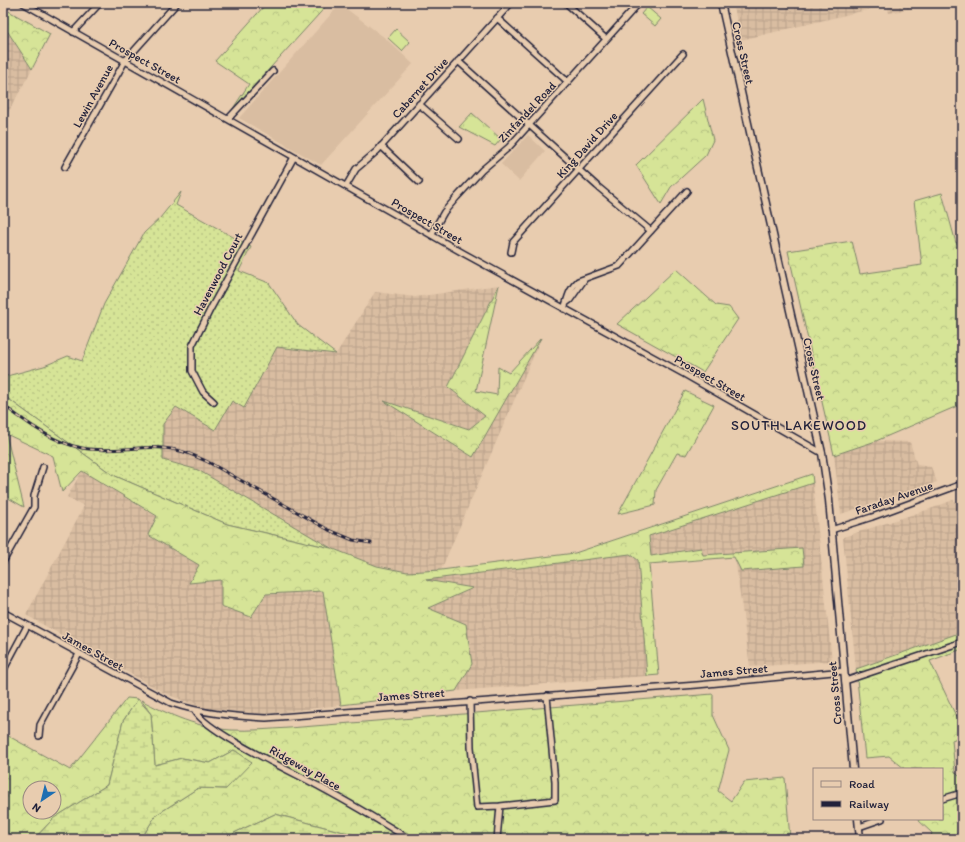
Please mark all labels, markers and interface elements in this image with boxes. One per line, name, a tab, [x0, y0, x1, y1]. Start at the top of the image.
street label: Cross Street	[729, 20, 757, 86]
street label: Prospect Street	[107, 36, 184, 87]
street label: Cabernet Drive	[389, 54, 451, 121]
street label: Lewin Avenue	[70, 62, 116, 130]
street label: Zinfandel Road	[495, 78, 559, 145]
street label: King David Drive	[554, 109, 621, 181]
street label: Prospect Street	[389, 195, 466, 247]
street label: Havenwood Court	[190, 230, 246, 318]
street label: Cross Street	[800, 336, 828, 402]
street label: Prospect Street	[672, 352, 749, 404]
district label: SOUTH LAKEWOOD	[731, 417, 867, 434]
street label: Faraday Avenue	[853, 478, 935, 518]
street label: James Street	[60, 628, 126, 674]
street label: Cross Street	[825, 660, 845, 725]
street label: James Street	[700, 661, 769, 681]
street label: James Street	[377, 686, 446, 704]
street label: Ridgeway Place	[267, 743, 343, 793]
legend	[813, 768, 943, 820]
text: Road	[849, 777, 875, 791]
north arrow	[22, 780, 62, 820]
text: Railway	[849, 797, 889, 811]
text: N	[30, 800, 43, 815]

